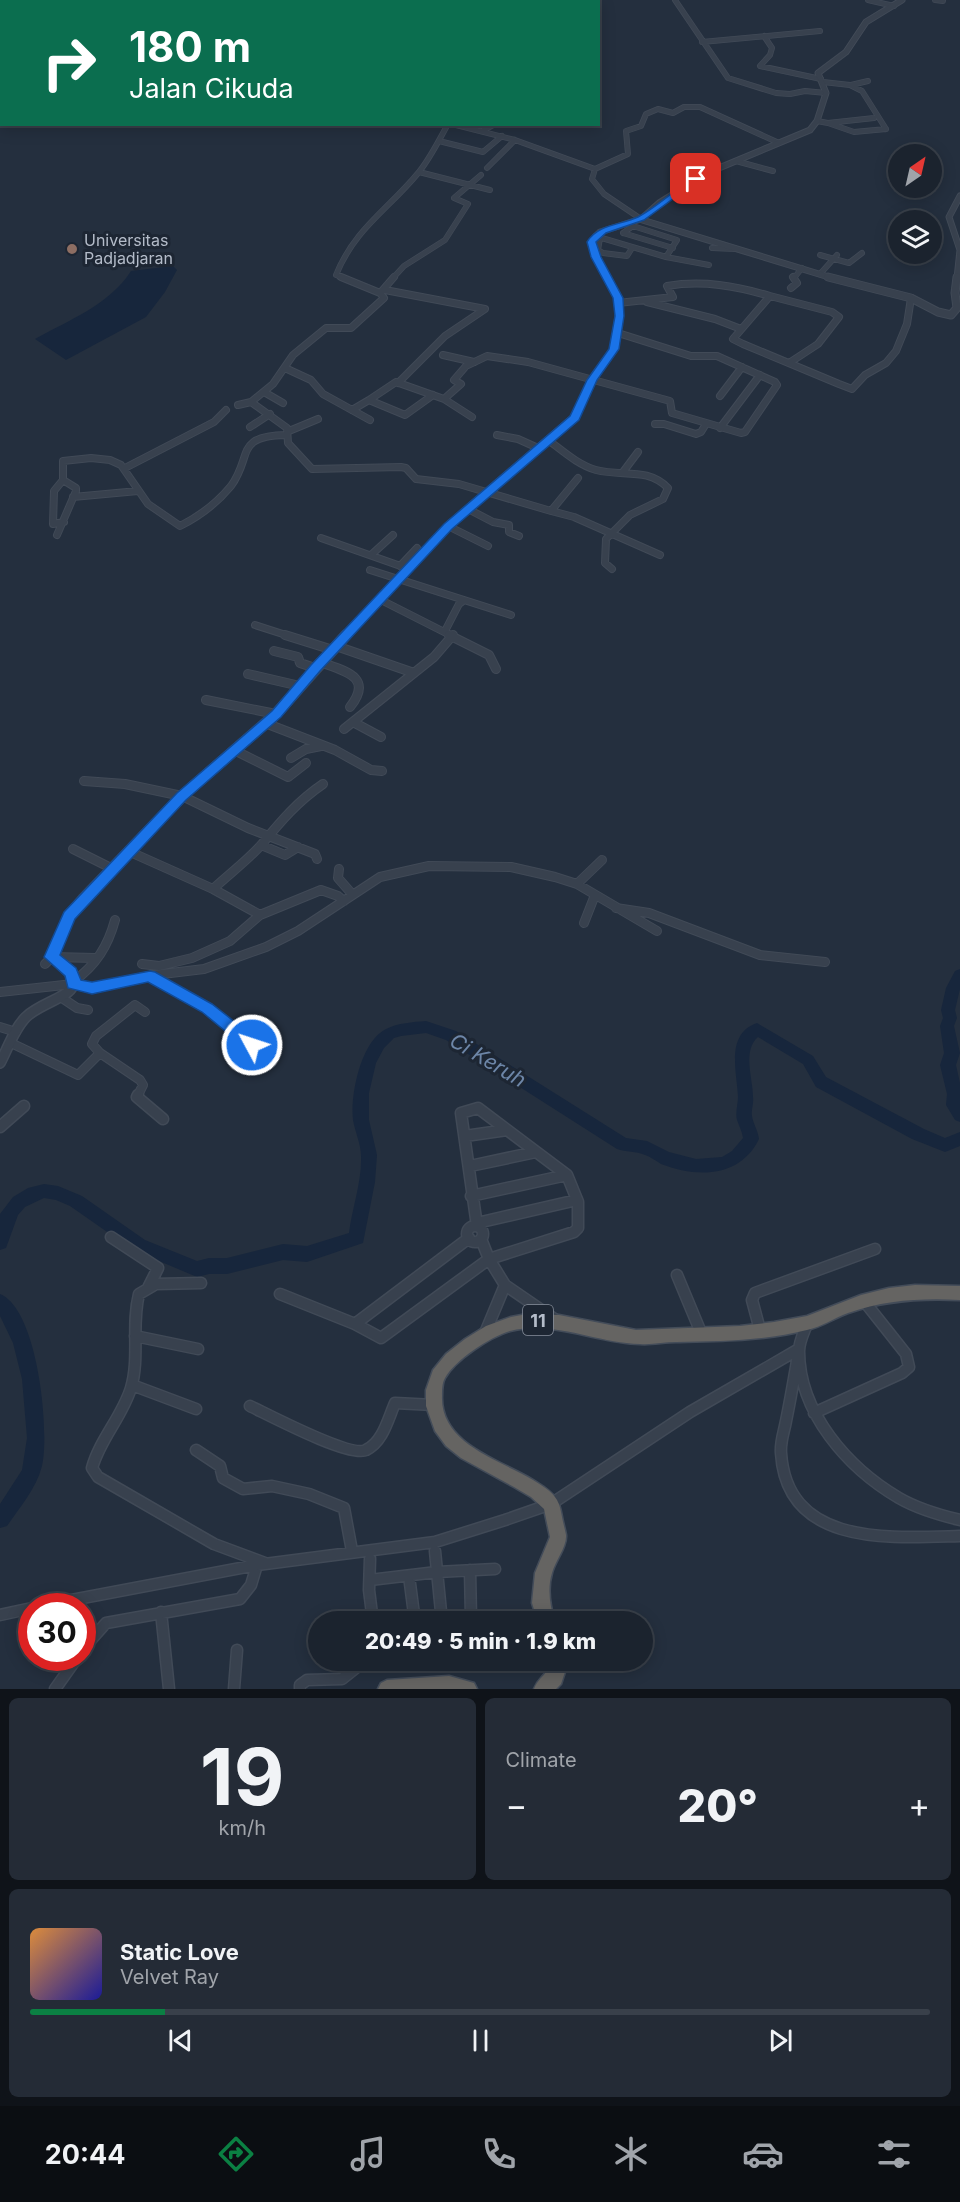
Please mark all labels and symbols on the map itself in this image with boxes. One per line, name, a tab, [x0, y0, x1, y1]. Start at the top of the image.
north arrow	[888, 144, 942, 198]
pin	[670, 153, 721, 204]
place label: Universitas Padjadjaran	[84, 230, 173, 268]
marker: Universitas Padjadjaran	[65, 242, 79, 256]
position arrow	[220, 1013, 284, 1077]
water label: Ci Keruh	[445, 1028, 531, 1092]
road number: 11	[523, 1305, 553, 1335]
speed limit sign: 30	[18, 1593, 96, 1671]

